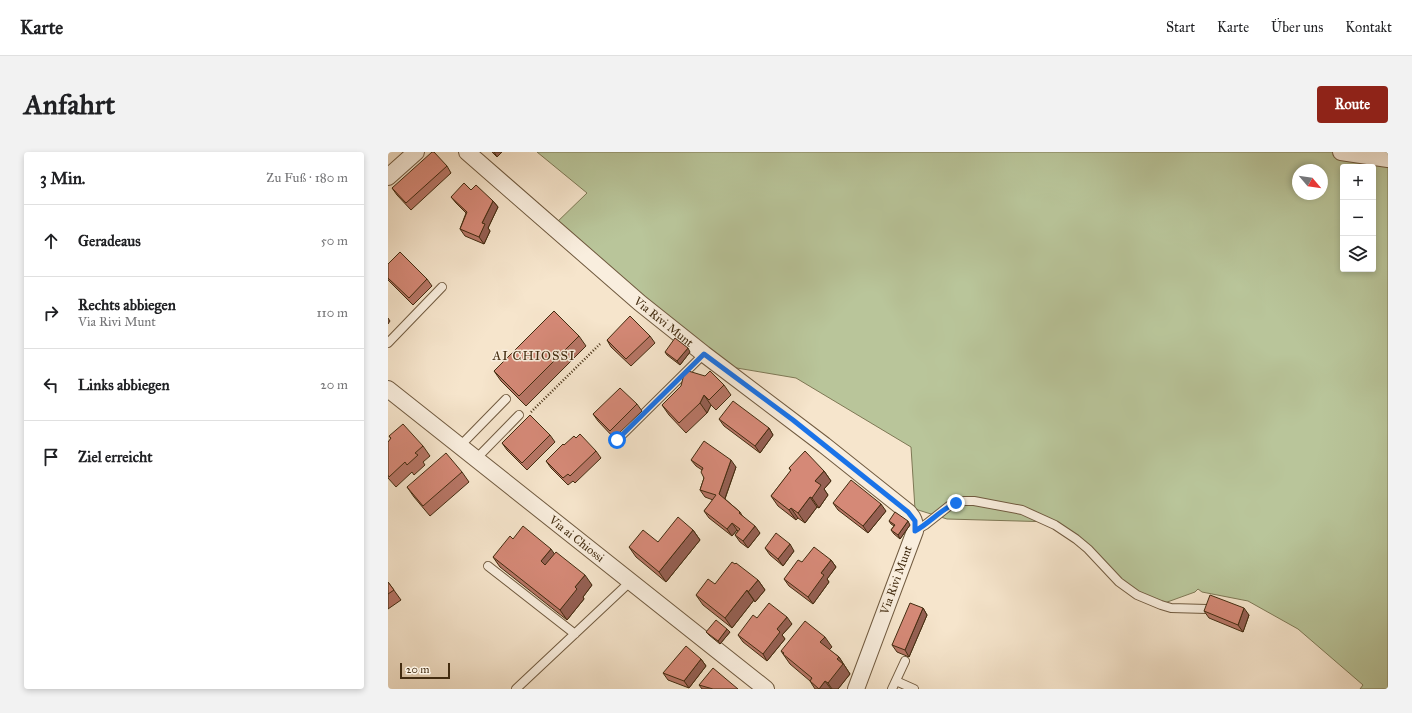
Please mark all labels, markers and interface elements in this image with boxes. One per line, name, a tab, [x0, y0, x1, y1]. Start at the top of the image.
text: Karte	[20, 16, 63, 39]
text: Start	[1166, 19, 1195, 36]
text: Karte	[1217, 19, 1249, 36]
text: Über uns	[1271, 19, 1323, 36]
text: Kontakt	[1345, 19, 1392, 36]
button: Route	[1317, 86, 1388, 123]
text: Anfahrt	[24, 87, 115, 122]
north arrow	[1292, 164, 1328, 200]
map controls	[1340, 164, 1376, 272]
button: +	[1340, 164, 1376, 200]
text: 3 Min.	[40, 168, 85, 189]
text: Zu Fuß · 180 m	[266, 170, 348, 186]
button: −	[1340, 200, 1376, 236]
icon: ahead	[40, 230, 62, 252]
text: Geradeaus	[78, 232, 141, 250]
text: 50 m	[321, 233, 348, 249]
button: layers	[1340, 236, 1376, 272]
street label: Via Rivi Munt	[630, 293, 697, 350]
text: Rechts abbiegen	[78, 296, 176, 314]
icon: right	[40, 302, 62, 324]
text: 110 m	[316, 305, 348, 321]
text: Via Rivi Munt	[78, 314, 156, 330]
district label: AI CHIOSSI	[491, 348, 576, 364]
icon: left	[40, 374, 62, 396]
text: Links abbiegen	[78, 376, 170, 394]
text: 20 m	[320, 377, 348, 393]
route start	[608, 431, 626, 449]
icon: arrive	[40, 446, 62, 468]
text: Ziel erreicht	[78, 448, 153, 466]
route end	[947, 494, 965, 512]
street label: Via ai Chiossi	[546, 512, 608, 565]
street label: Via Rivi Munt	[877, 543, 915, 617]
scale bar	[400, 661, 450, 680]
text: 20 m	[406, 663, 429, 676]

